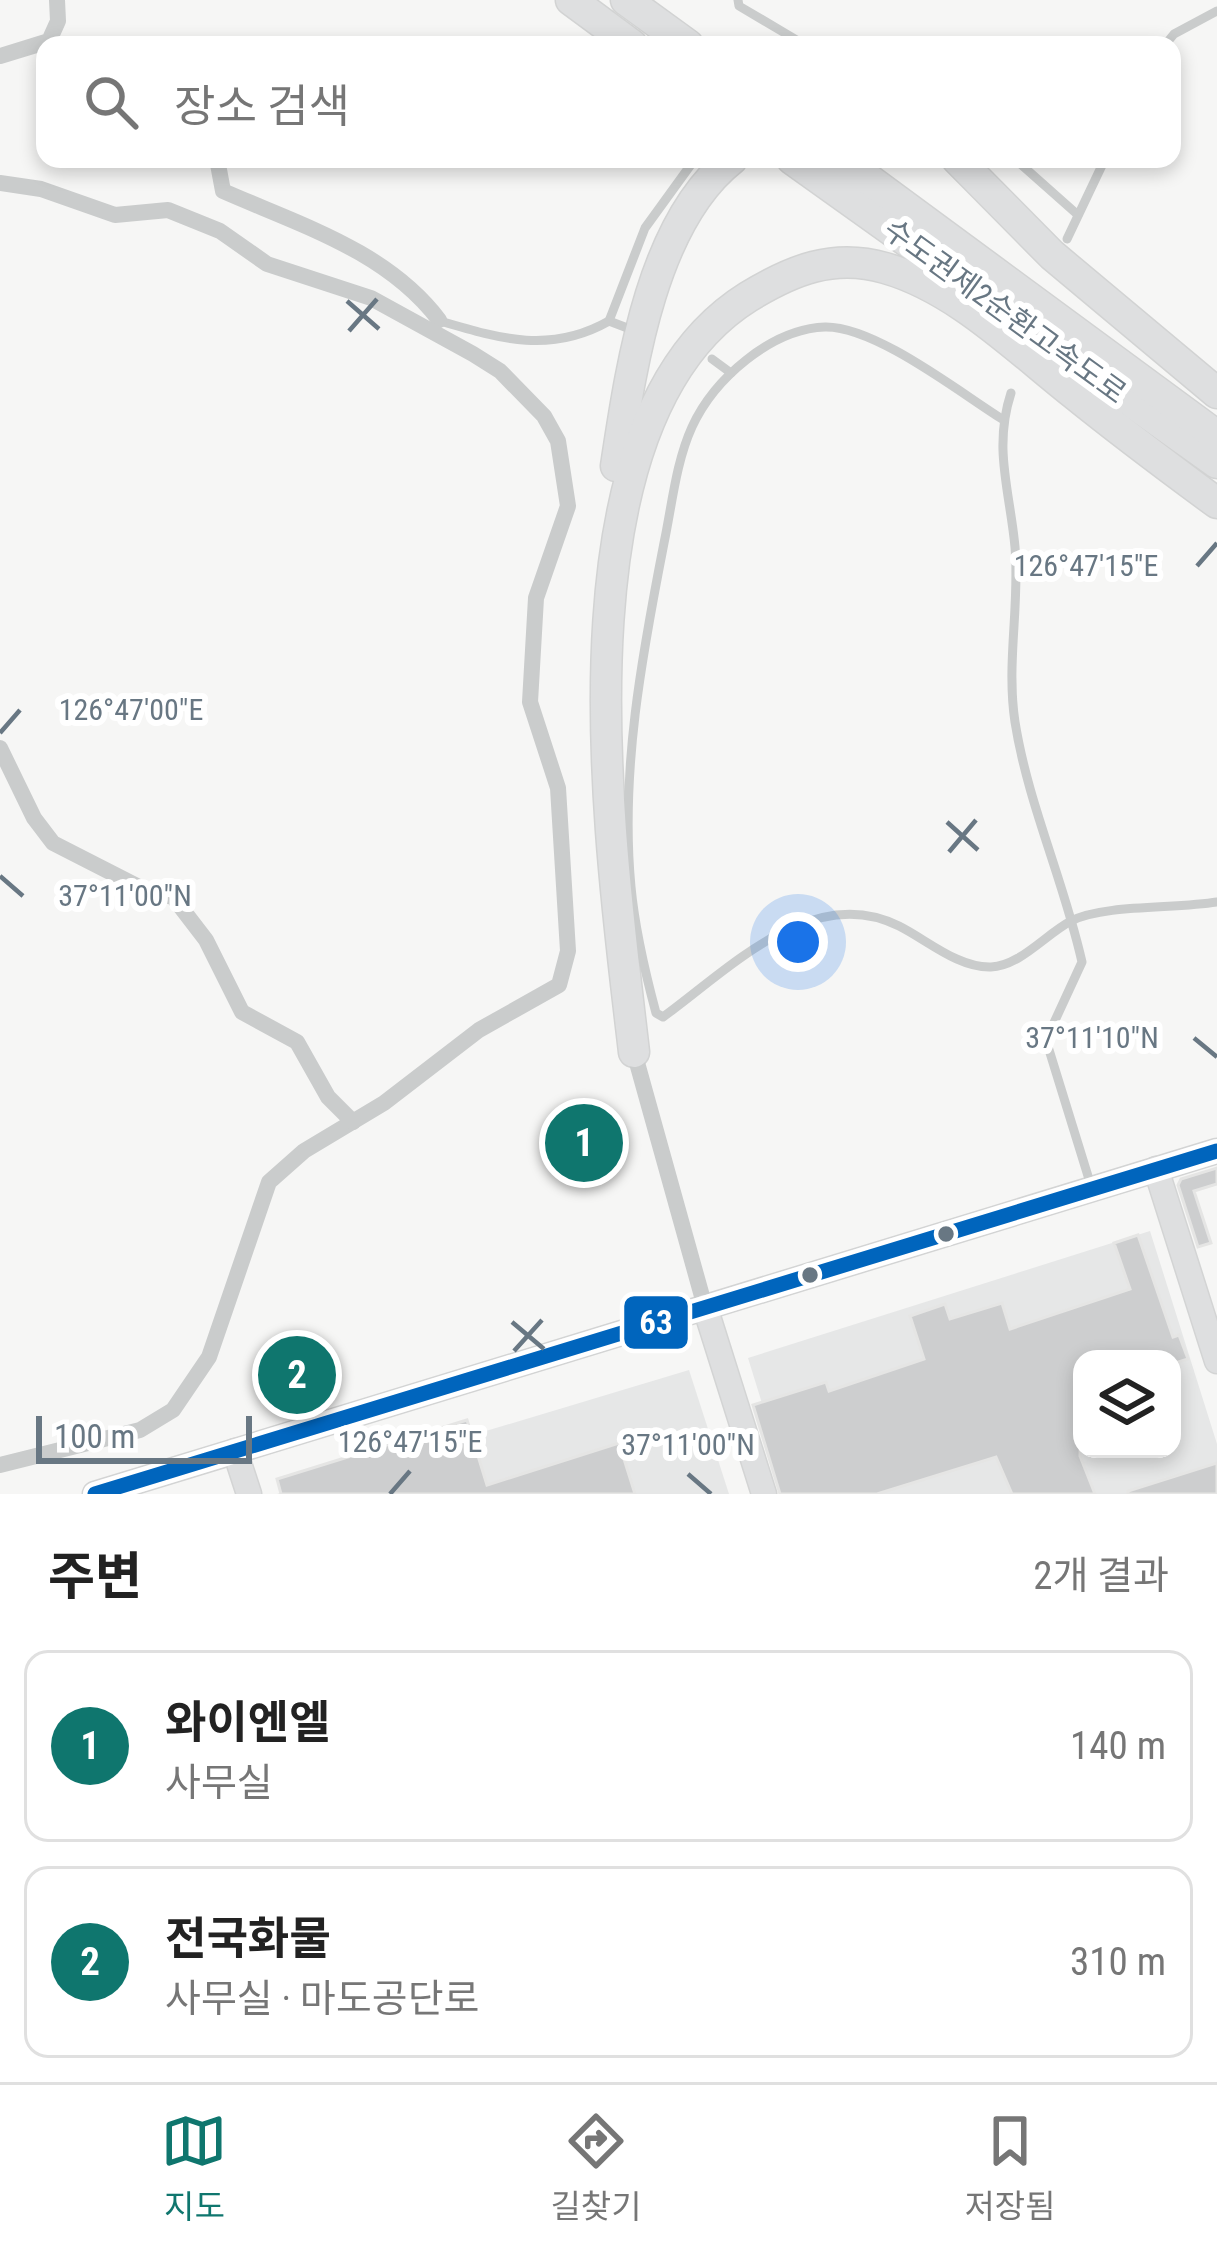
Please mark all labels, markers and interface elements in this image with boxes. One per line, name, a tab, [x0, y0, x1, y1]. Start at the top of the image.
search box	[36, 36, 1181, 168]
icon: search	[78, 69, 144, 135]
text: 장소 검색	[174, 80, 350, 133]
street label: 수도권제2순환고속도로	[877, 211, 1133, 411]
text: 126°47'15"E	[1014, 548, 1158, 583]
text: 126°47'00"E	[59, 692, 203, 727]
text: 37°11'00"N	[58, 878, 192, 913]
your location	[768, 912, 828, 972]
text: 37°11'10"N	[1025, 1020, 1159, 1055]
pin: 1	[545, 1098, 623, 1188]
unlabelled marker	[935, 1223, 957, 1245]
unlabelled marker	[799, 1264, 821, 1286]
line badge: 63	[622, 1294, 690, 1351]
text: 63	[639, 1303, 673, 1342]
pin: 2	[258, 1330, 336, 1420]
map controls	[1073, 1350, 1181, 1458]
button: layers	[1073, 1350, 1181, 1458]
scale bar	[36, 1410, 252, 1463]
text: 100 m	[54, 1417, 135, 1456]
text: 126°47'15"E	[338, 1424, 482, 1459]
text: 37°11'00"N	[621, 1427, 755, 1462]
text: 주변	[48, 1547, 142, 1606]
text: 2개 결과	[1033, 1553, 1169, 1599]
text: 와이엔엘	[165, 1696, 331, 1749]
text: 1	[80, 1723, 100, 1769]
text: 140 m	[1070, 1723, 1166, 1769]
text: 사무실	[165, 1760, 273, 1806]
text: 전국화물	[165, 1912, 331, 1965]
text: 2	[80, 1939, 100, 1985]
text: 310 m	[1070, 1939, 1166, 1985]
text: 사무실 · 마도공단로	[165, 1976, 479, 2022]
tab: 지도	[161, 2108, 227, 2228]
tab: 길찾기	[550, 2108, 642, 2228]
tab: 저장됨	[964, 2108, 1056, 2228]

